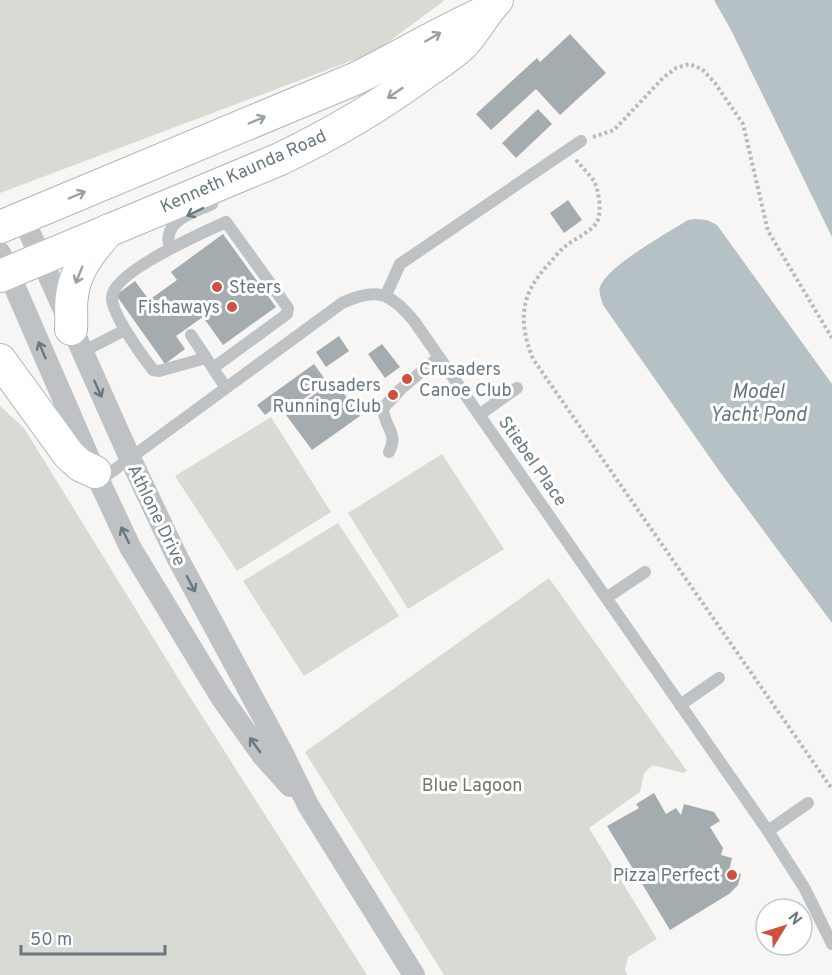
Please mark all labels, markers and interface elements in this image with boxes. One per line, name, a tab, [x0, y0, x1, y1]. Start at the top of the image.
one-way arrow	[424, 31, 441, 43]
one-way arrow	[388, 87, 404, 99]
one-way arrow	[247, 114, 265, 125]
street label: Kenneth Kaunda Road	[157, 125, 330, 219]
one-way arrow	[67, 189, 86, 200]
one-way arrow	[187, 206, 205, 218]
one-way arrow	[73, 265, 84, 284]
place label: Steers	[229, 277, 281, 300]
marker: Steers	[210, 280, 224, 294]
place label: Fishaways	[138, 297, 220, 320]
marker: Fishaways	[225, 300, 239, 314]
one-way arrow	[36, 341, 47, 360]
place label: Crusaders Canoe Club	[419, 359, 512, 403]
marker: Crusaders Canoe Club	[400, 372, 414, 386]
place label: Crusaders Running Club	[273, 375, 381, 419]
one-way arrow	[93, 379, 105, 397]
water label: Model Yacht Pond	[710, 380, 807, 429]
marker: Crusaders Running Club	[386, 388, 400, 402]
street label: Stiebel Place	[492, 412, 571, 511]
street label: Athlone Drive	[121, 461, 190, 570]
one-way arrow	[119, 527, 130, 545]
one-way arrow	[185, 575, 197, 592]
one-way arrow	[249, 738, 261, 754]
park label: Blue Lagoon	[422, 775, 522, 798]
place label: Pizza Perfect	[613, 865, 720, 888]
marker: Pizza Perfect	[725, 868, 739, 882]
north arrow	[754, 897, 814, 957]
text: N	[783, 908, 806, 930]
scale bar	[21, 918, 165, 956]
text: 50 m	[30, 929, 72, 952]

